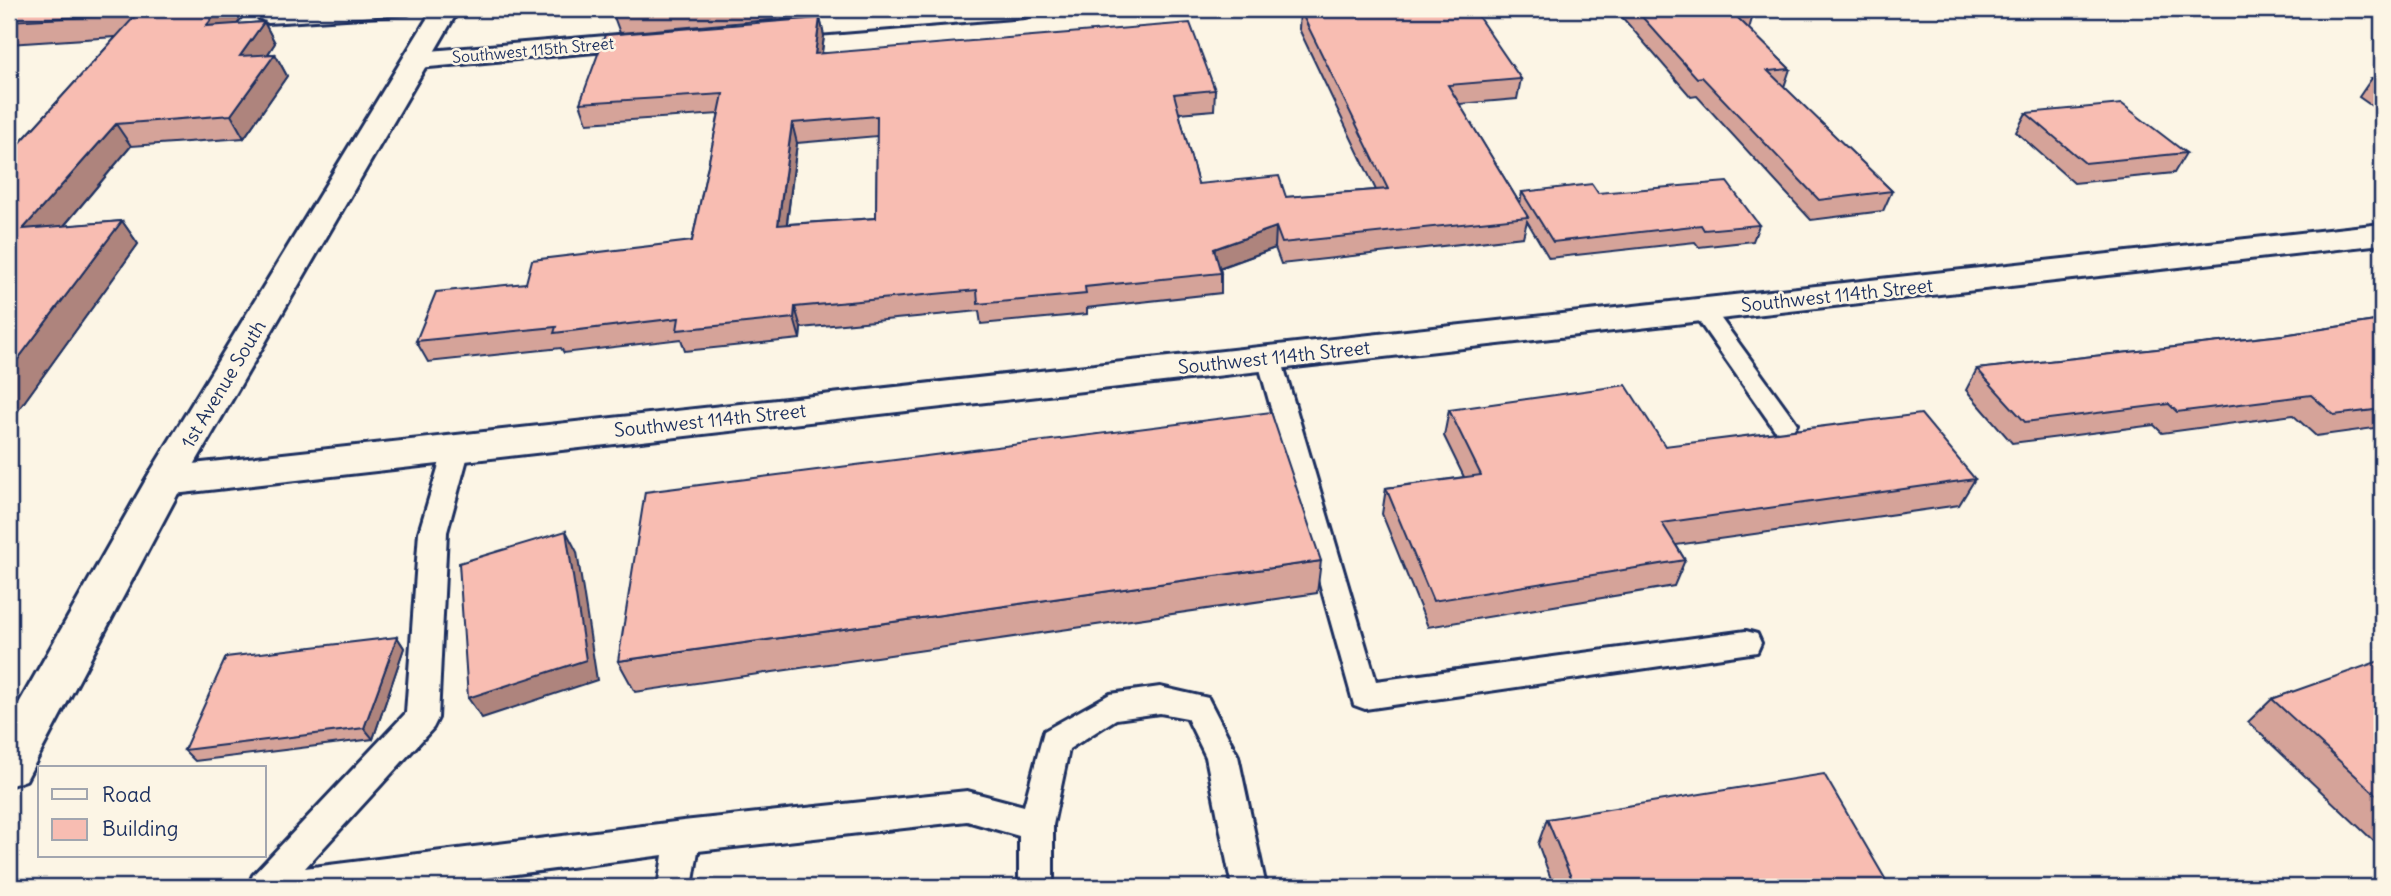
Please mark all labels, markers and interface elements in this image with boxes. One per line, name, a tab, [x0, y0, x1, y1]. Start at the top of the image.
street label: Southwest 115th Street	[451, 33, 615, 67]
street label: Southwest 114th Street	[1740, 273, 1934, 317]
street label: 1st Avenue South	[175, 316, 271, 452]
street label: Southwest 114th Street	[1177, 335, 1371, 379]
street label: Southwest 114th Street	[613, 398, 807, 442]
legend	[38, 766, 266, 858]
text: Road	[102, 781, 151, 808]
text: Building	[102, 815, 178, 842]

